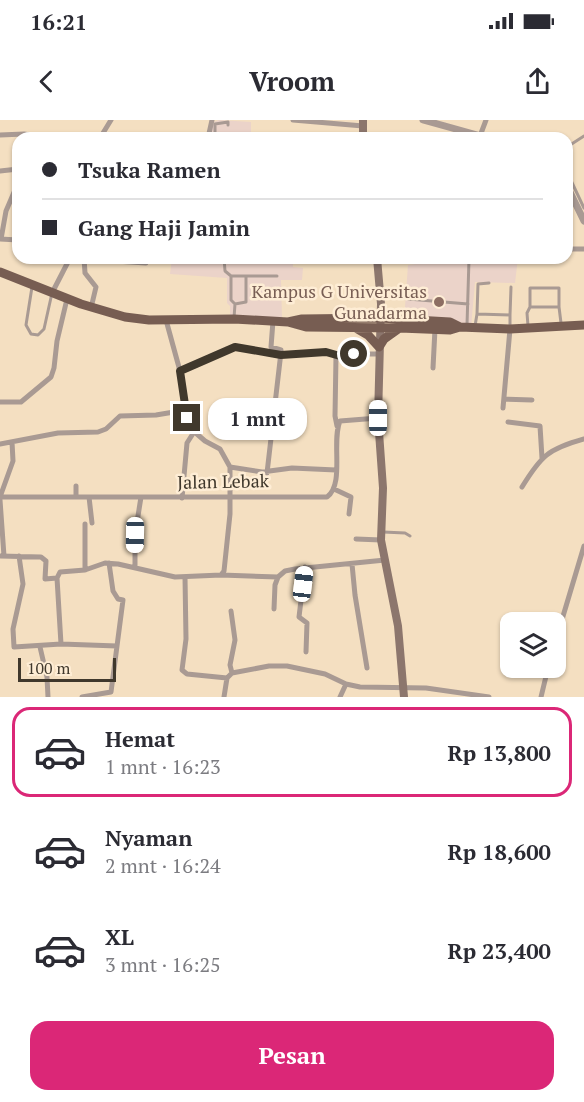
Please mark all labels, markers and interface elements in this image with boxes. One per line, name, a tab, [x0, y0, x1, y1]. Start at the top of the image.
text: 16:21	[30, 7, 87, 36]
text: Vroom	[249, 63, 335, 99]
icon: back	[30, 65, 63, 98]
icon: share	[521, 65, 554, 98]
text: Tsuka Ramen	[78, 155, 221, 184]
text: Gang Haji Jamin	[78, 213, 250, 242]
place label: Kampus G Universitas Gunadarma	[252, 279, 427, 324]
marker: Kampus G Universitas Gunadarma	[432, 295, 446, 309]
route start	[340, 340, 367, 367]
callout: 1 mnt	[208, 397, 307, 439]
car	[369, 400, 387, 436]
route end	[173, 404, 200, 431]
text: 1 mnt	[229, 405, 286, 432]
street label: Jalan Lebak	[177, 468, 270, 494]
car	[126, 517, 144, 553]
car	[292, 565, 314, 603]
map controls	[500, 612, 566, 678]
button: layers	[500, 612, 566, 678]
scale bar	[18, 655, 116, 682]
text: 100 m	[27, 657, 70, 679]
text: Hemat	[105, 724, 175, 753]
icon: car	[33, 725, 87, 779]
text: Rp 13,800	[447, 738, 551, 767]
text: 1 mnt · 16:23	[105, 753, 221, 780]
text: Nyaman	[105, 823, 192, 852]
icon: car	[33, 824, 87, 878]
text: Rp 18,600	[447, 837, 551, 866]
text: 2 mnt · 16:24	[105, 852, 221, 879]
text: XL	[105, 922, 134, 951]
icon: car	[33, 923, 87, 977]
text: Rp 23,400	[447, 936, 551, 965]
text: 3 mnt · 16:25	[105, 951, 221, 978]
button: Pesan	[30, 1021, 554, 1090]

